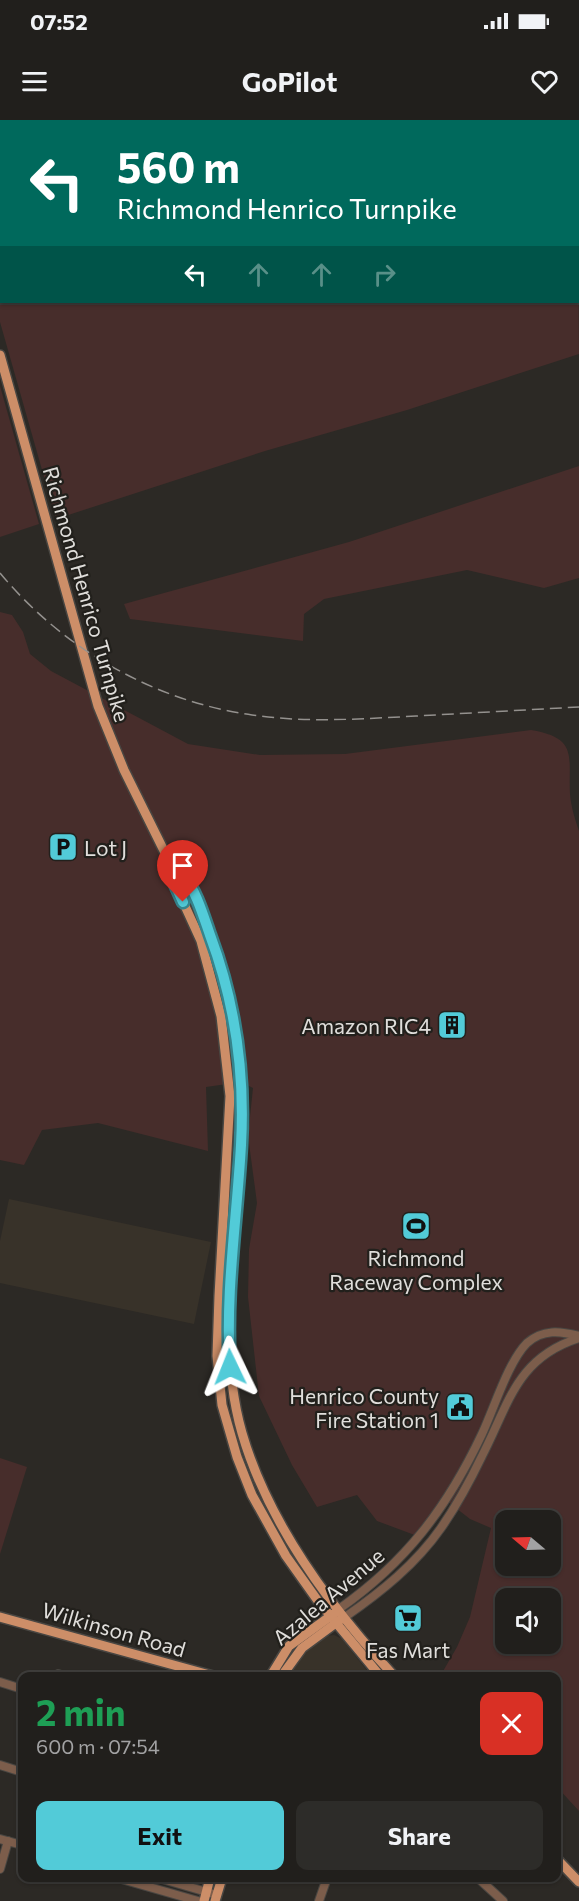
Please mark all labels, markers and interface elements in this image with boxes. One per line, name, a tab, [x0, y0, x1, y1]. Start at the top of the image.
text: 07:52	[30, 8, 88, 35]
icon: menu	[18, 65, 51, 98]
text: GoPilot	[242, 65, 337, 98]
icon: heart	[528, 65, 561, 98]
text: 560 m	[117, 140, 240, 192]
icon: left	[18, 144, 96, 222]
text: Richmond Henrico Turnpike	[117, 192, 457, 225]
icon: left	[179, 258, 212, 291]
icon: ahead	[242, 258, 275, 291]
icon: ahead	[305, 258, 338, 291]
icon: right	[368, 258, 401, 291]
street label: Richmond Henrico Turnpike	[39, 464, 135, 724]
parking icon: Lot J	[47, 831, 79, 863]
place label: Lot J	[84, 835, 127, 860]
pin	[157, 840, 208, 902]
icon: arrive	[166, 849, 199, 882]
building icon: Amazon RIC4	[436, 1009, 468, 1041]
place label: Amazon RIC4	[301, 1013, 431, 1038]
sports icon: Richmond Raceway Complex	[400, 1210, 432, 1242]
place label: Richmond Raceway Complex	[329, 1245, 503, 1294]
position arrow	[198, 1335, 262, 1399]
place label: Henrico County Fire Station 1	[289, 1383, 439, 1432]
public building icon: Henrico County Fire Station 1	[444, 1391, 476, 1423]
north arrow	[495, 1510, 561, 1576]
map controls	[495, 1510, 561, 1654]
street label: Azalea Avenue	[267, 1542, 389, 1650]
button: sound	[495, 1588, 561, 1654]
street label: Wilkinson Road	[39, 1597, 189, 1661]
supermarket icon: Fas Mart	[392, 1602, 424, 1634]
place label: Fas Mart	[366, 1637, 450, 1662]
text: 2 min	[36, 1689, 126, 1733]
button: close	[480, 1692, 543, 1755]
text: 600 m · 07:54	[36, 1734, 160, 1758]
button: Exit	[36, 1801, 284, 1870]
button: Share	[296, 1801, 543, 1870]

